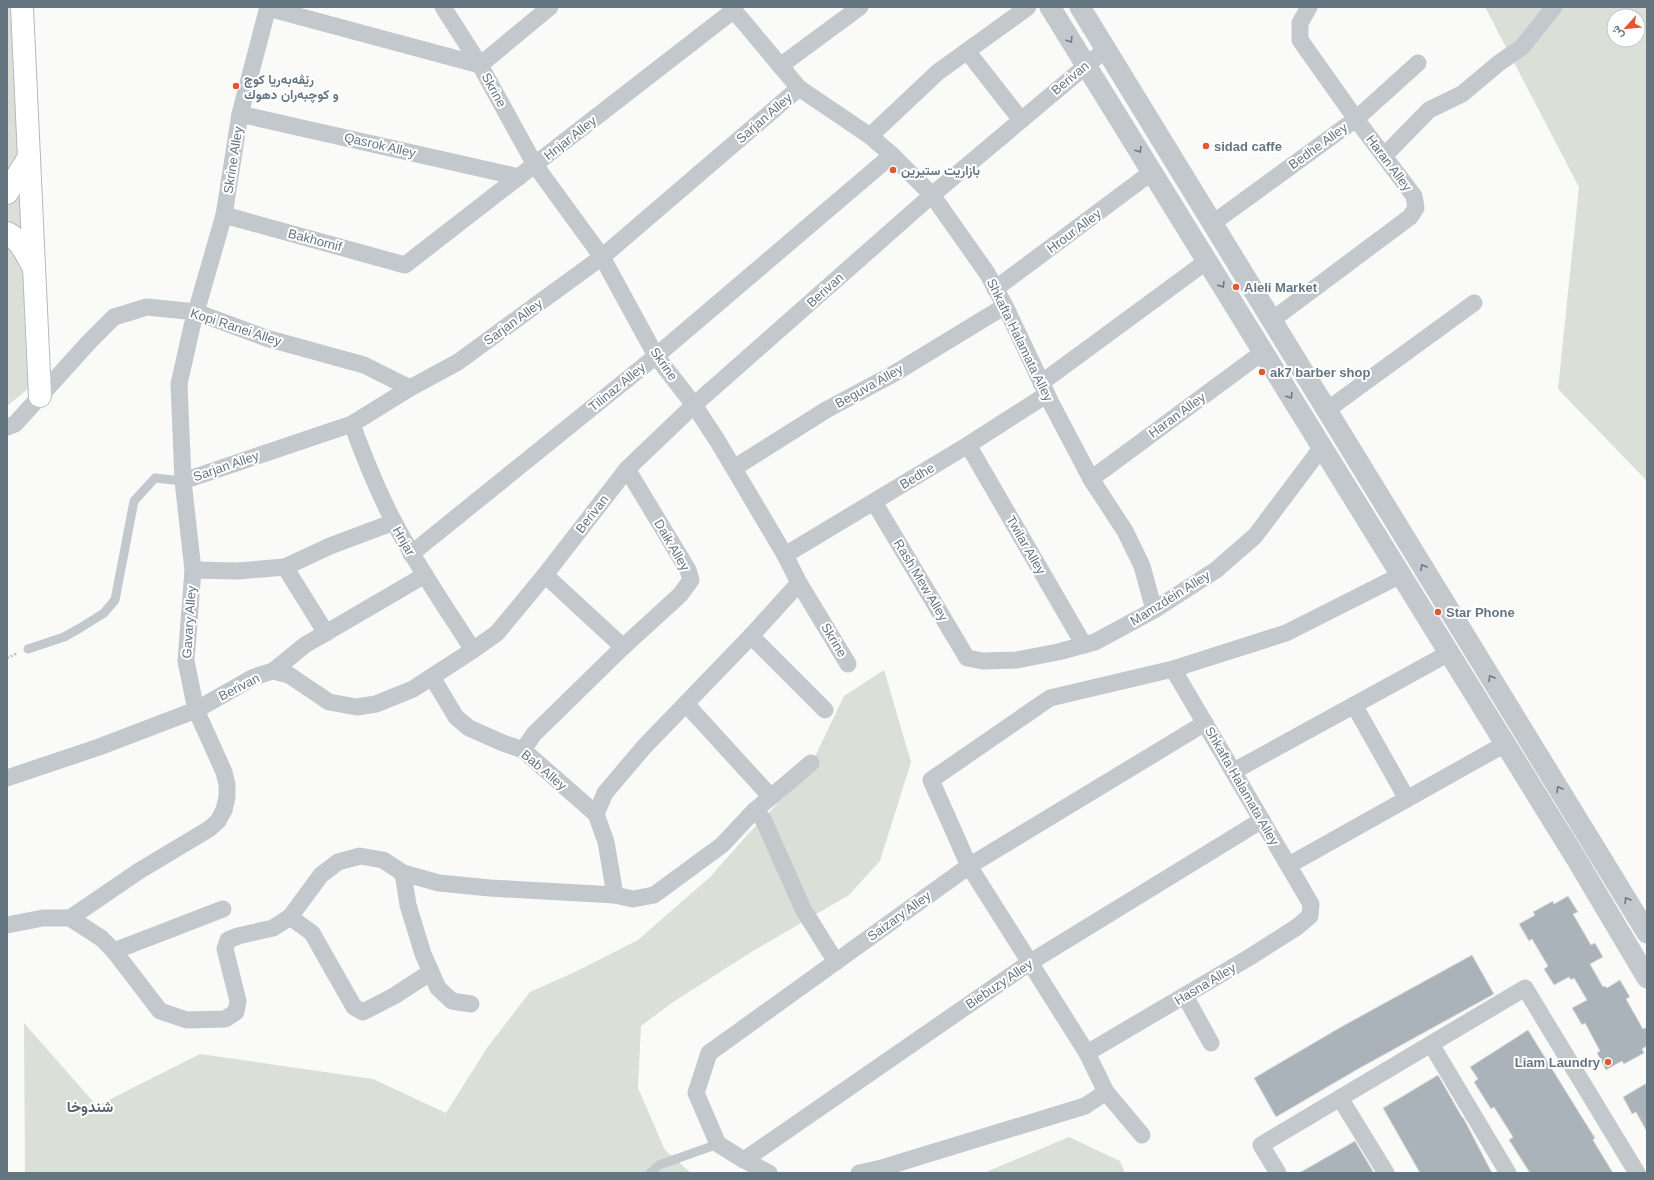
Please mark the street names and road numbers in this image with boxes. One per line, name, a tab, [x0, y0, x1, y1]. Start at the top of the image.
street label: Berivan	[1048, 58, 1092, 98]
street label: Skrine	[479, 70, 509, 110]
street label: Sarjan Alley	[733, 89, 795, 146]
street label: Hnjar Alley	[541, 113, 599, 163]
street label: Bedhe Alley	[1286, 119, 1351, 172]
street label: Skrine Alley	[220, 125, 246, 195]
street label: Qasrok Alley	[343, 129, 418, 161]
street label: Haran Alley	[1363, 132, 1415, 194]
street label: Hrour Alley	[1044, 206, 1104, 256]
street label: Bakhornif	[287, 226, 344, 254]
street label: Berivan	[804, 270, 846, 310]
street label: Shkafta Halamata Alley	[984, 276, 1056, 404]
street label: Sarjan Alley	[481, 295, 546, 348]
street label: Kopi Ranei Alley	[189, 305, 284, 349]
street label: Skrine	[647, 345, 681, 383]
street label: Tilinaz Alley	[586, 359, 649, 414]
street label: Beguva Alley	[832, 361, 906, 411]
street label: Haran Alley	[1146, 389, 1209, 441]
street label: Sarjan Alley	[191, 448, 261, 484]
street label: Bedhe	[897, 460, 937, 492]
street label: Berivan	[573, 492, 611, 536]
street label: Twilar Alley	[1003, 513, 1049, 577]
street label: Daik Alley	[651, 517, 693, 574]
street label: Hnjar	[390, 524, 419, 559]
street label: Rash Mew Alley	[891, 536, 951, 624]
street label: Mamzdein Alley	[1127, 567, 1213, 628]
street label: Gavary Alley	[179, 585, 199, 659]
street label: Skrine	[818, 620, 850, 660]
street label: Berivan	[216, 670, 262, 704]
street label: Shkafta Halamata Alley	[1202, 724, 1282, 848]
street label: Bab Alley	[518, 747, 570, 793]
street label: Saizary Alley	[864, 888, 934, 944]
street label: Biebuzy Alley	[963, 956, 1036, 1012]
street label: Hasna Alley	[1172, 960, 1239, 1008]

